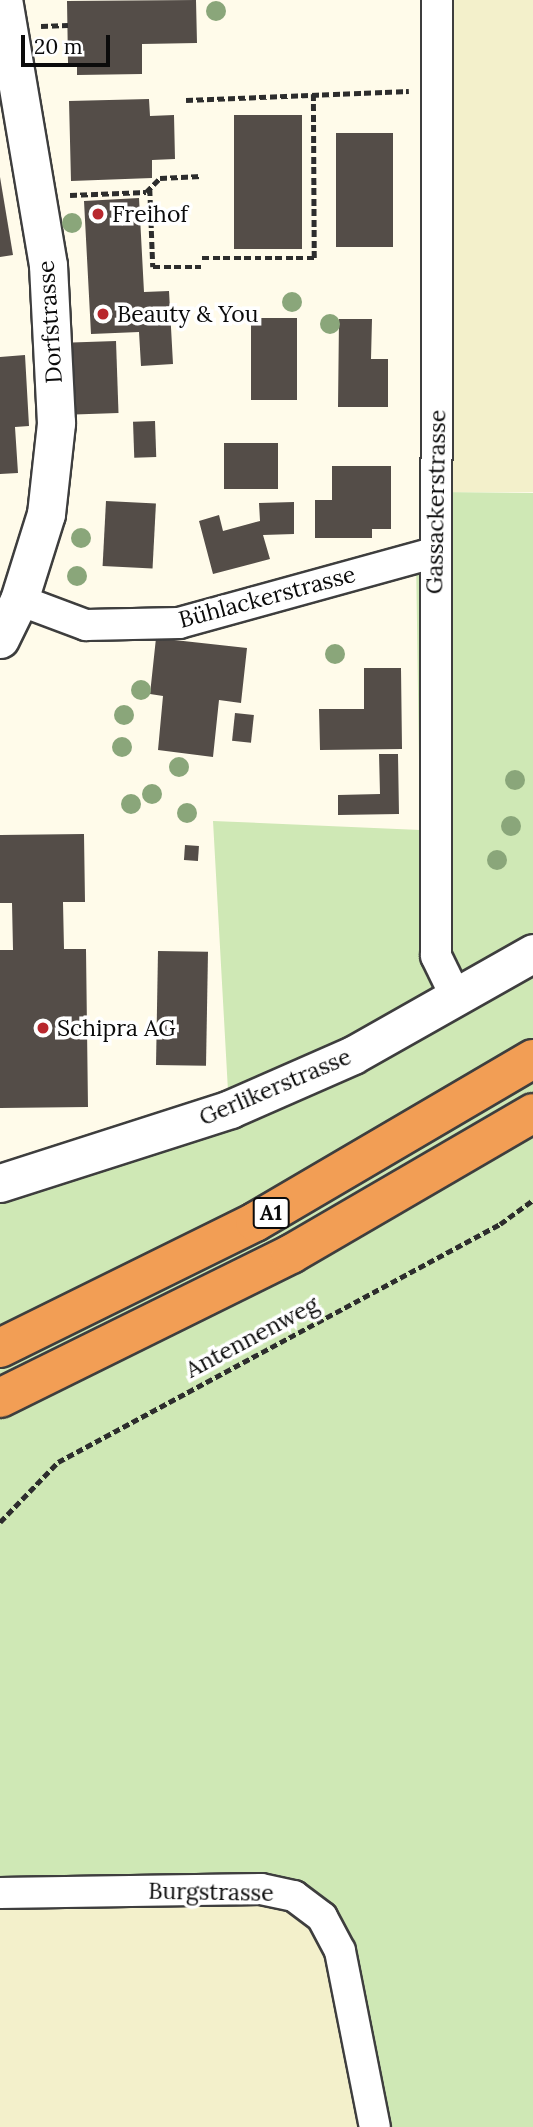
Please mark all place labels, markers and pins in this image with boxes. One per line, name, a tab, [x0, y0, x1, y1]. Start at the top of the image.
place label: Freihof	[112, 200, 188, 228]
marker: Freihof	[90, 206, 106, 222]
place label: Beauty & You	[117, 300, 259, 328]
marker: Beauty & You	[95, 306, 111, 322]
place label: Schipra AG	[57, 1014, 176, 1042]
marker: Schipra AG	[35, 1020, 51, 1036]

